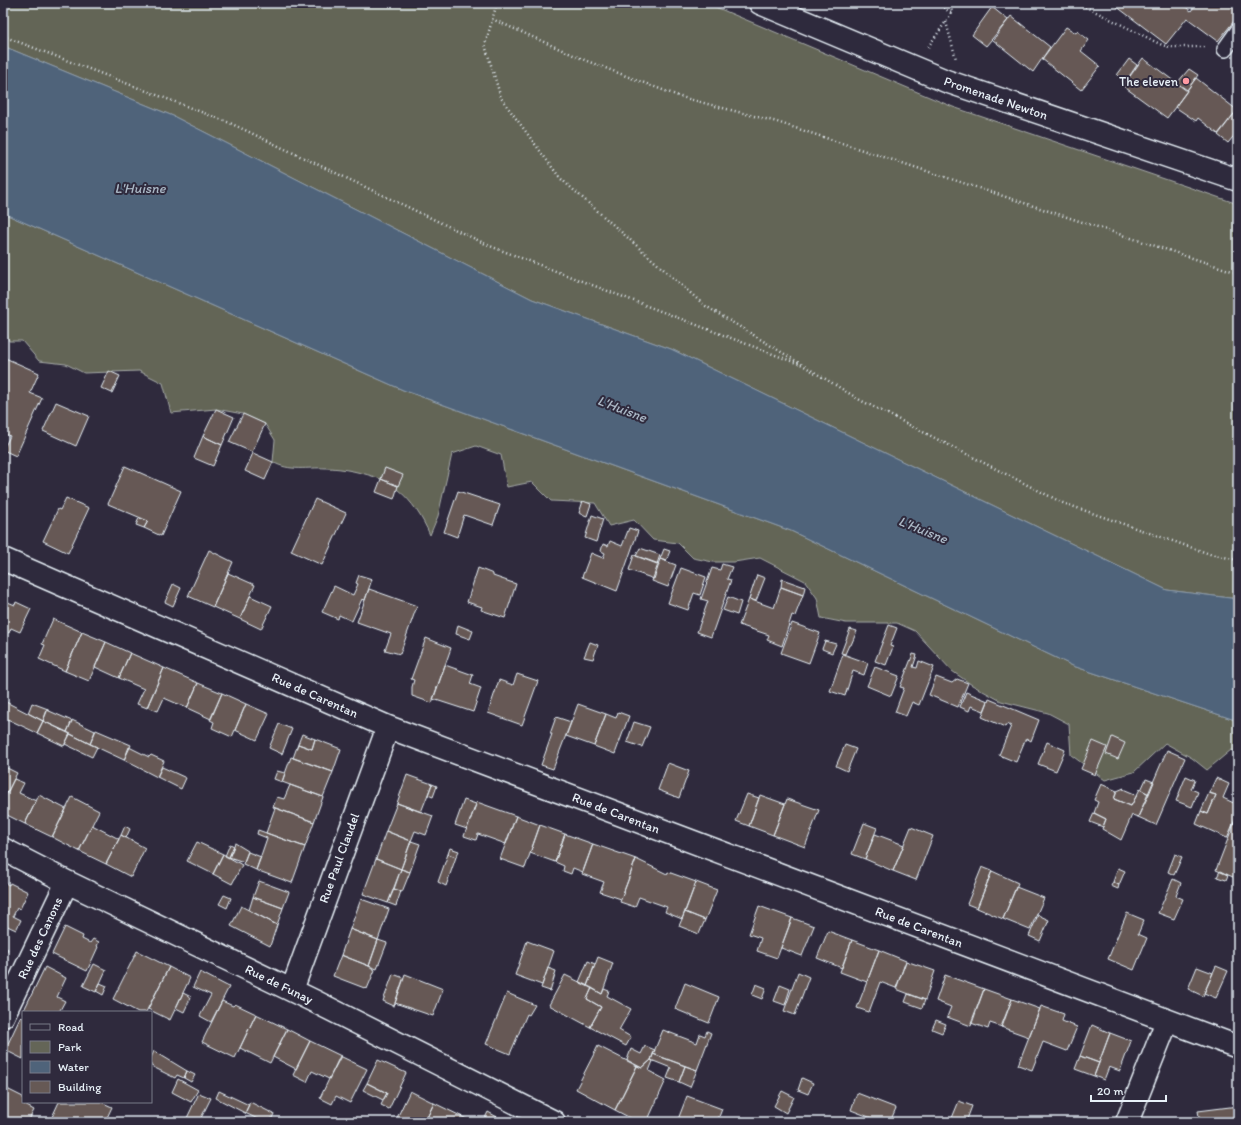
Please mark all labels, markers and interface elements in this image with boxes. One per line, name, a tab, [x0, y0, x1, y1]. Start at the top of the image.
street label: Promenade Newton	[942, 73, 1051, 123]
place label: The eleven	[1119, 74, 1179, 89]
marker: The eleven	[1181, 76, 1191, 86]
water label: L'Huisne	[114, 180, 167, 197]
water label: L'Huisne	[595, 392, 650, 427]
water label: L'Huisne	[896, 513, 951, 548]
street label: Rue de Carentan	[270, 669, 360, 721]
street label: Rue de Carentan	[570, 789, 662, 837]
street label: Rue Paul Claudel	[316, 811, 362, 905]
street label: Rue des Canons	[14, 895, 66, 981]
street label: Rue de Carentan	[873, 903, 965, 951]
street label: Rue de Funay	[243, 961, 315, 1007]
legend	[22, 1011, 152, 1103]
text: Road	[58, 1020, 84, 1034]
text: Park	[58, 1040, 82, 1054]
text: Water	[58, 1060, 89, 1074]
scale bar	[1091, 1077, 1166, 1103]
text: Building	[58, 1080, 102, 1094]
text: 20 m	[1097, 1084, 1124, 1098]

